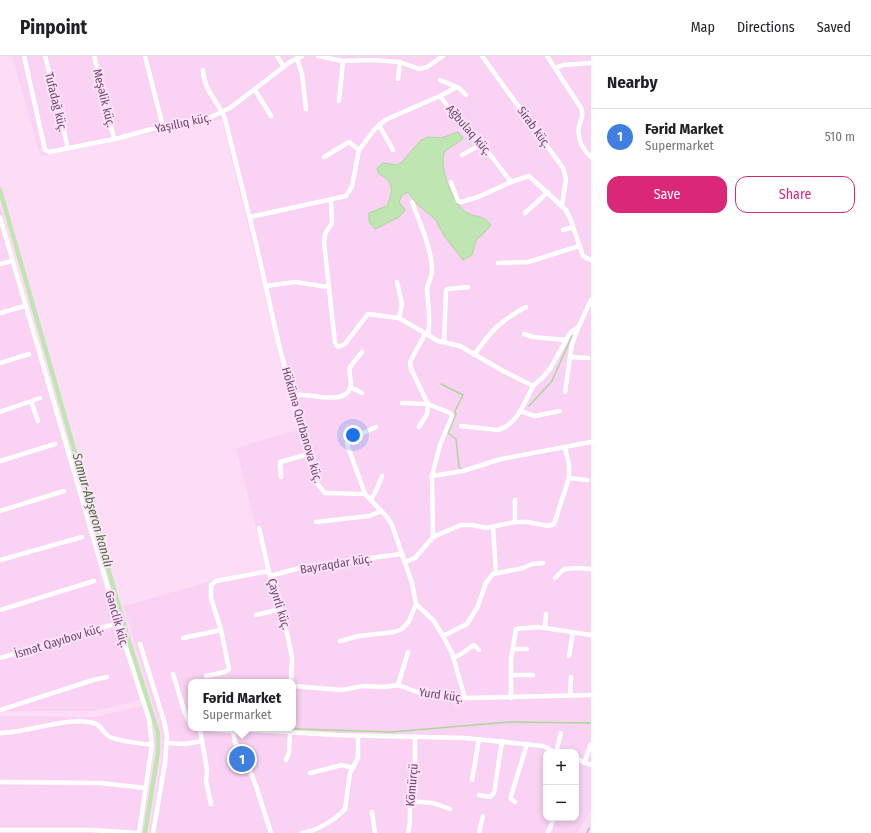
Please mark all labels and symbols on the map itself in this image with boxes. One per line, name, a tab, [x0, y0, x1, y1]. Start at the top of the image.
street label: Meşəlik küç.	[90, 67, 118, 129]
street label: Tufadağ küç.	[42, 71, 70, 134]
street label: Ağbulaq küç.	[443, 102, 495, 158]
street label: Sirab küç.	[514, 104, 554, 151]
street label: Yaşıllıq küç.	[154, 110, 213, 136]
street label: Hökümə Qurbanova küç.	[279, 366, 325, 485]
your location	[343, 425, 363, 445]
water label: Samur-Abşeron kanalı	[69, 450, 116, 569]
street label: Bayraqdar küç.	[299, 551, 373, 577]
street label: Çayırli küç.	[265, 577, 294, 632]
street label: Gənclik küç.	[102, 589, 132, 649]
street label: İsmət Qayıbov küç.	[13, 620, 106, 661]
street label: Yurd küç.	[418, 685, 464, 705]
pin: 1	[229, 744, 255, 774]
street label: Kömürçü	[403, 763, 421, 807]

